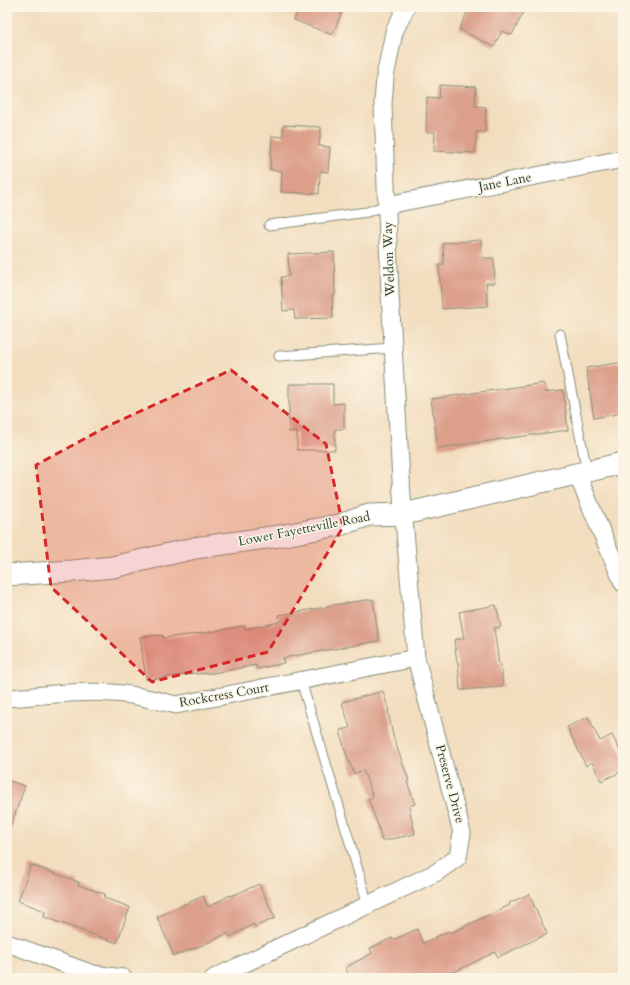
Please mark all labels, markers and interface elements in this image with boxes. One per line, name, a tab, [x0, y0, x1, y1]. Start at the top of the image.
street label: Jane Lane	[475, 168, 533, 196]
street label: Weldon Way	[379, 221, 399, 298]
street label: Lower Fayetteville Road	[236, 507, 372, 551]
street label: Rockcress Court	[178, 678, 270, 712]
street label: Preserve Drive	[431, 743, 469, 825]

